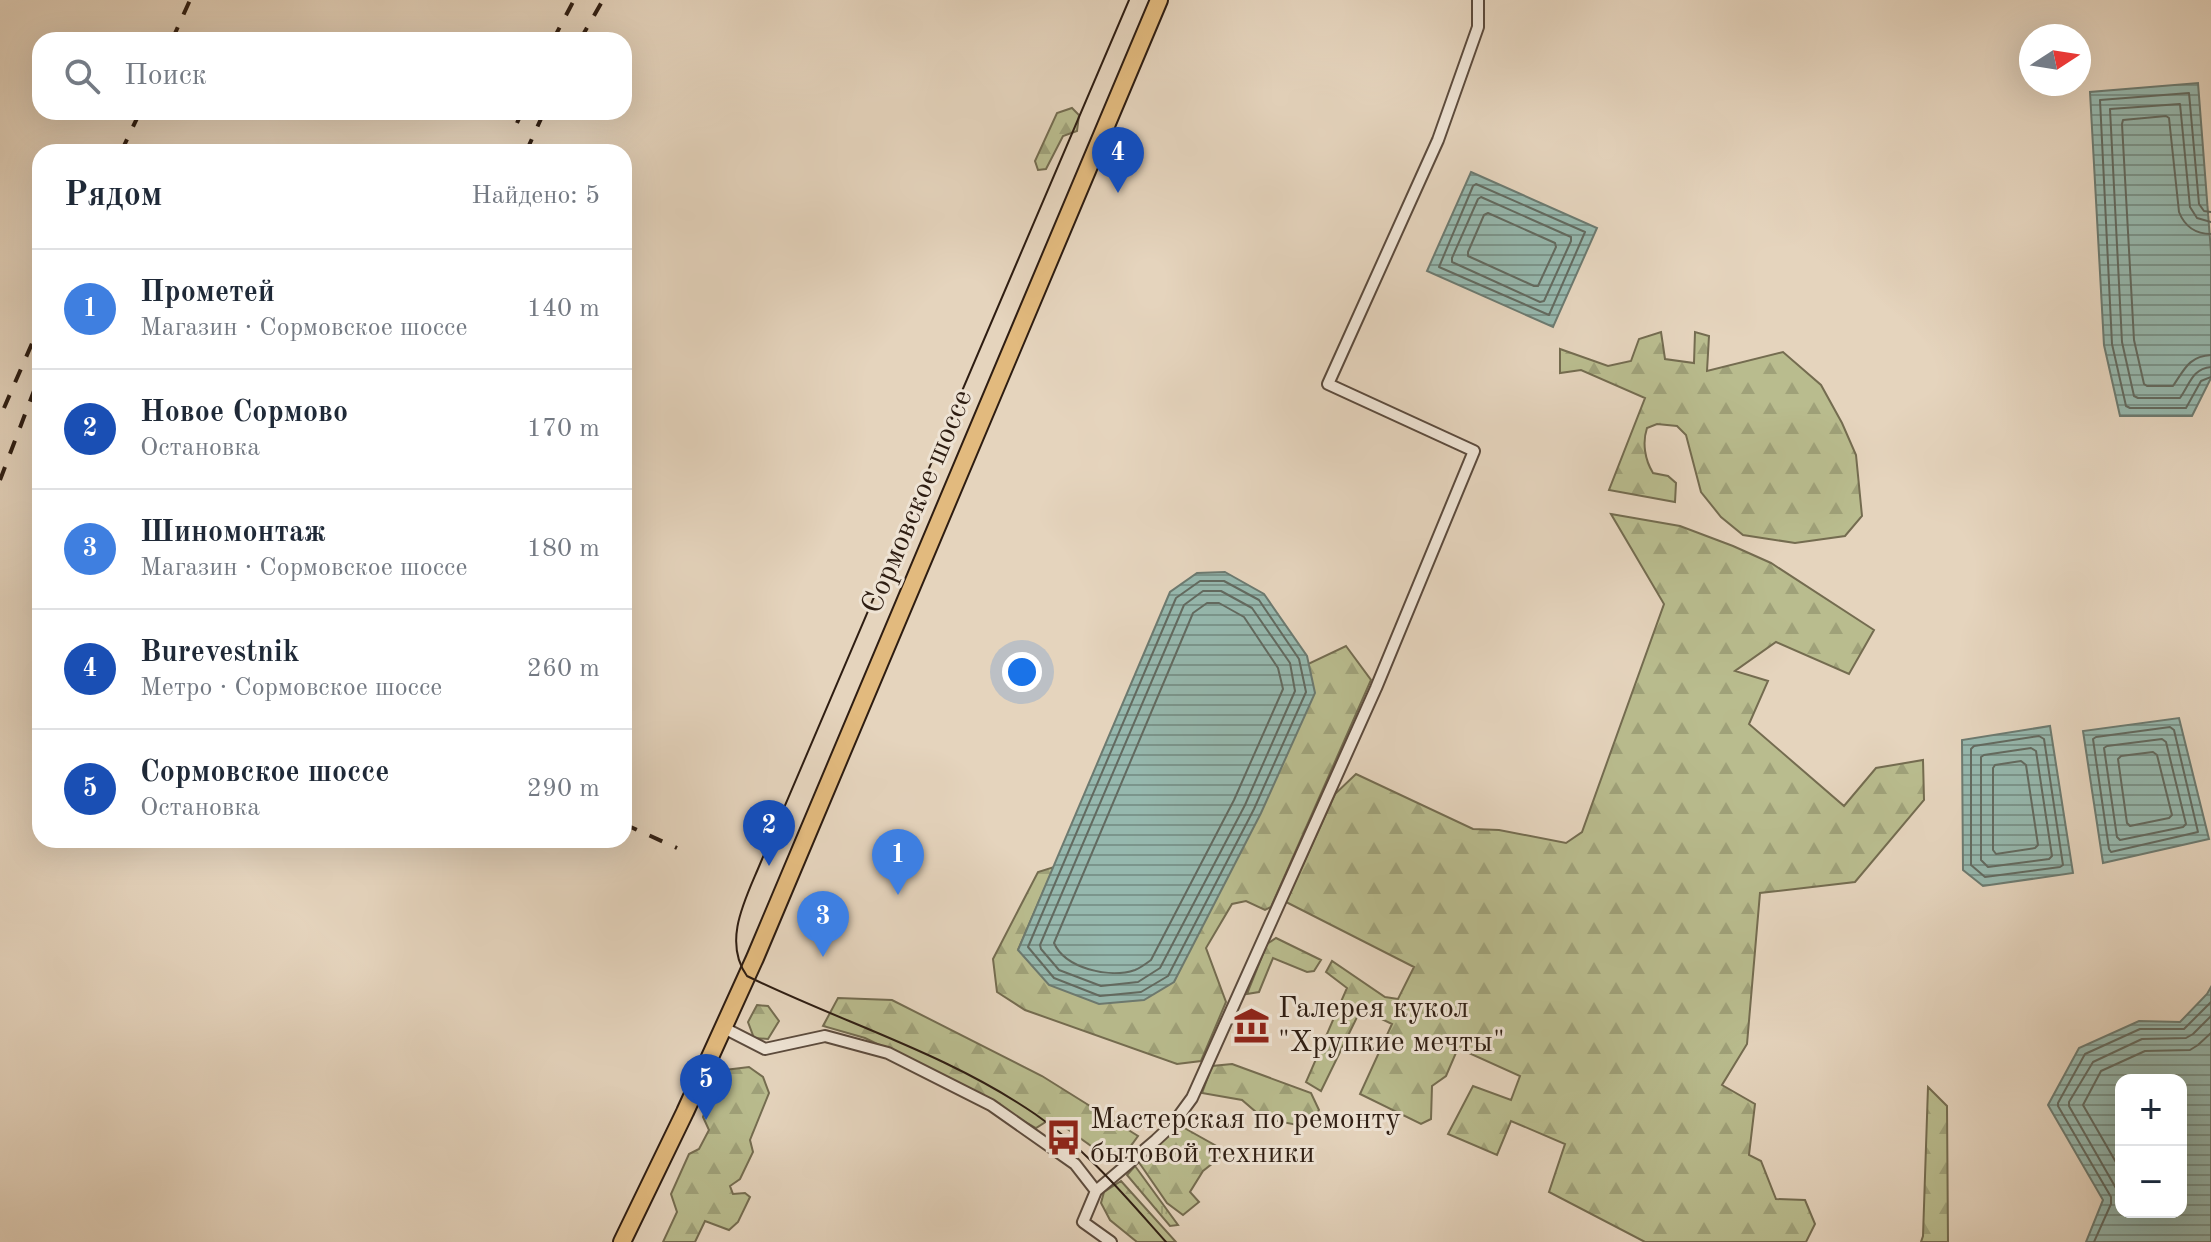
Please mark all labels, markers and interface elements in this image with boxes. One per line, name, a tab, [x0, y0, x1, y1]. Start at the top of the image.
north arrow	[2019, 24, 2091, 96]
search box	[32, 32, 632, 120]
icon: search	[60, 54, 104, 98]
text: Поиск	[124, 61, 207, 91]
pin: 4	[1092, 127, 1144, 193]
text: Рядом	[64, 179, 163, 213]
text: Найдено: 5	[471, 183, 600, 209]
text: Прометей	[140, 278, 275, 308]
text: 1	[82, 296, 98, 322]
text: 140 m	[527, 296, 600, 322]
text: Магазин · Сормовское шоссе	[140, 315, 467, 341]
street label: Сормовское шоссе	[857, 386, 979, 618]
text: Новое Сормово	[140, 398, 348, 428]
text: 2	[82, 416, 98, 442]
text: 170 m	[527, 416, 600, 442]
text: Остановка	[140, 435, 260, 461]
text: Шиномонтаж	[140, 518, 326, 548]
text: 3	[82, 536, 98, 562]
text: 180 m	[527, 536, 600, 562]
text: Магазин · Сормовское шоссе	[140, 555, 467, 581]
text: Burevestnik	[140, 638, 300, 668]
your location	[1002, 652, 1042, 692]
text: 4	[82, 656, 98, 682]
text: 260 m	[527, 656, 600, 682]
text: Метро · Сормовское шоссе	[140, 675, 442, 701]
text: Сормовское шоссе	[140, 758, 389, 788]
text: 5	[82, 776, 98, 802]
text: 290 m	[527, 776, 600, 802]
text: Остановка	[140, 795, 260, 821]
pin: 2	[743, 800, 795, 866]
pin: 1	[872, 829, 924, 895]
pin: 3	[797, 891, 849, 957]
place label: Галерея кукол "Хрупкие мечты"	[1278, 994, 1505, 1058]
museum icon: Галерея кукол "Хрупкие мечты"	[1233, 1007, 1271, 1045]
pin: 5	[680, 1054, 732, 1120]
map controls	[2115, 1074, 2187, 1218]
button: +	[2115, 1074, 2187, 1146]
place label: Мастерская по ремонту бытовой техники	[1090, 1105, 1401, 1169]
bus stop icon: Мастерская по ремонту бытовой техники	[1045, 1118, 1083, 1156]
button: −	[2115, 1146, 2187, 1218]

